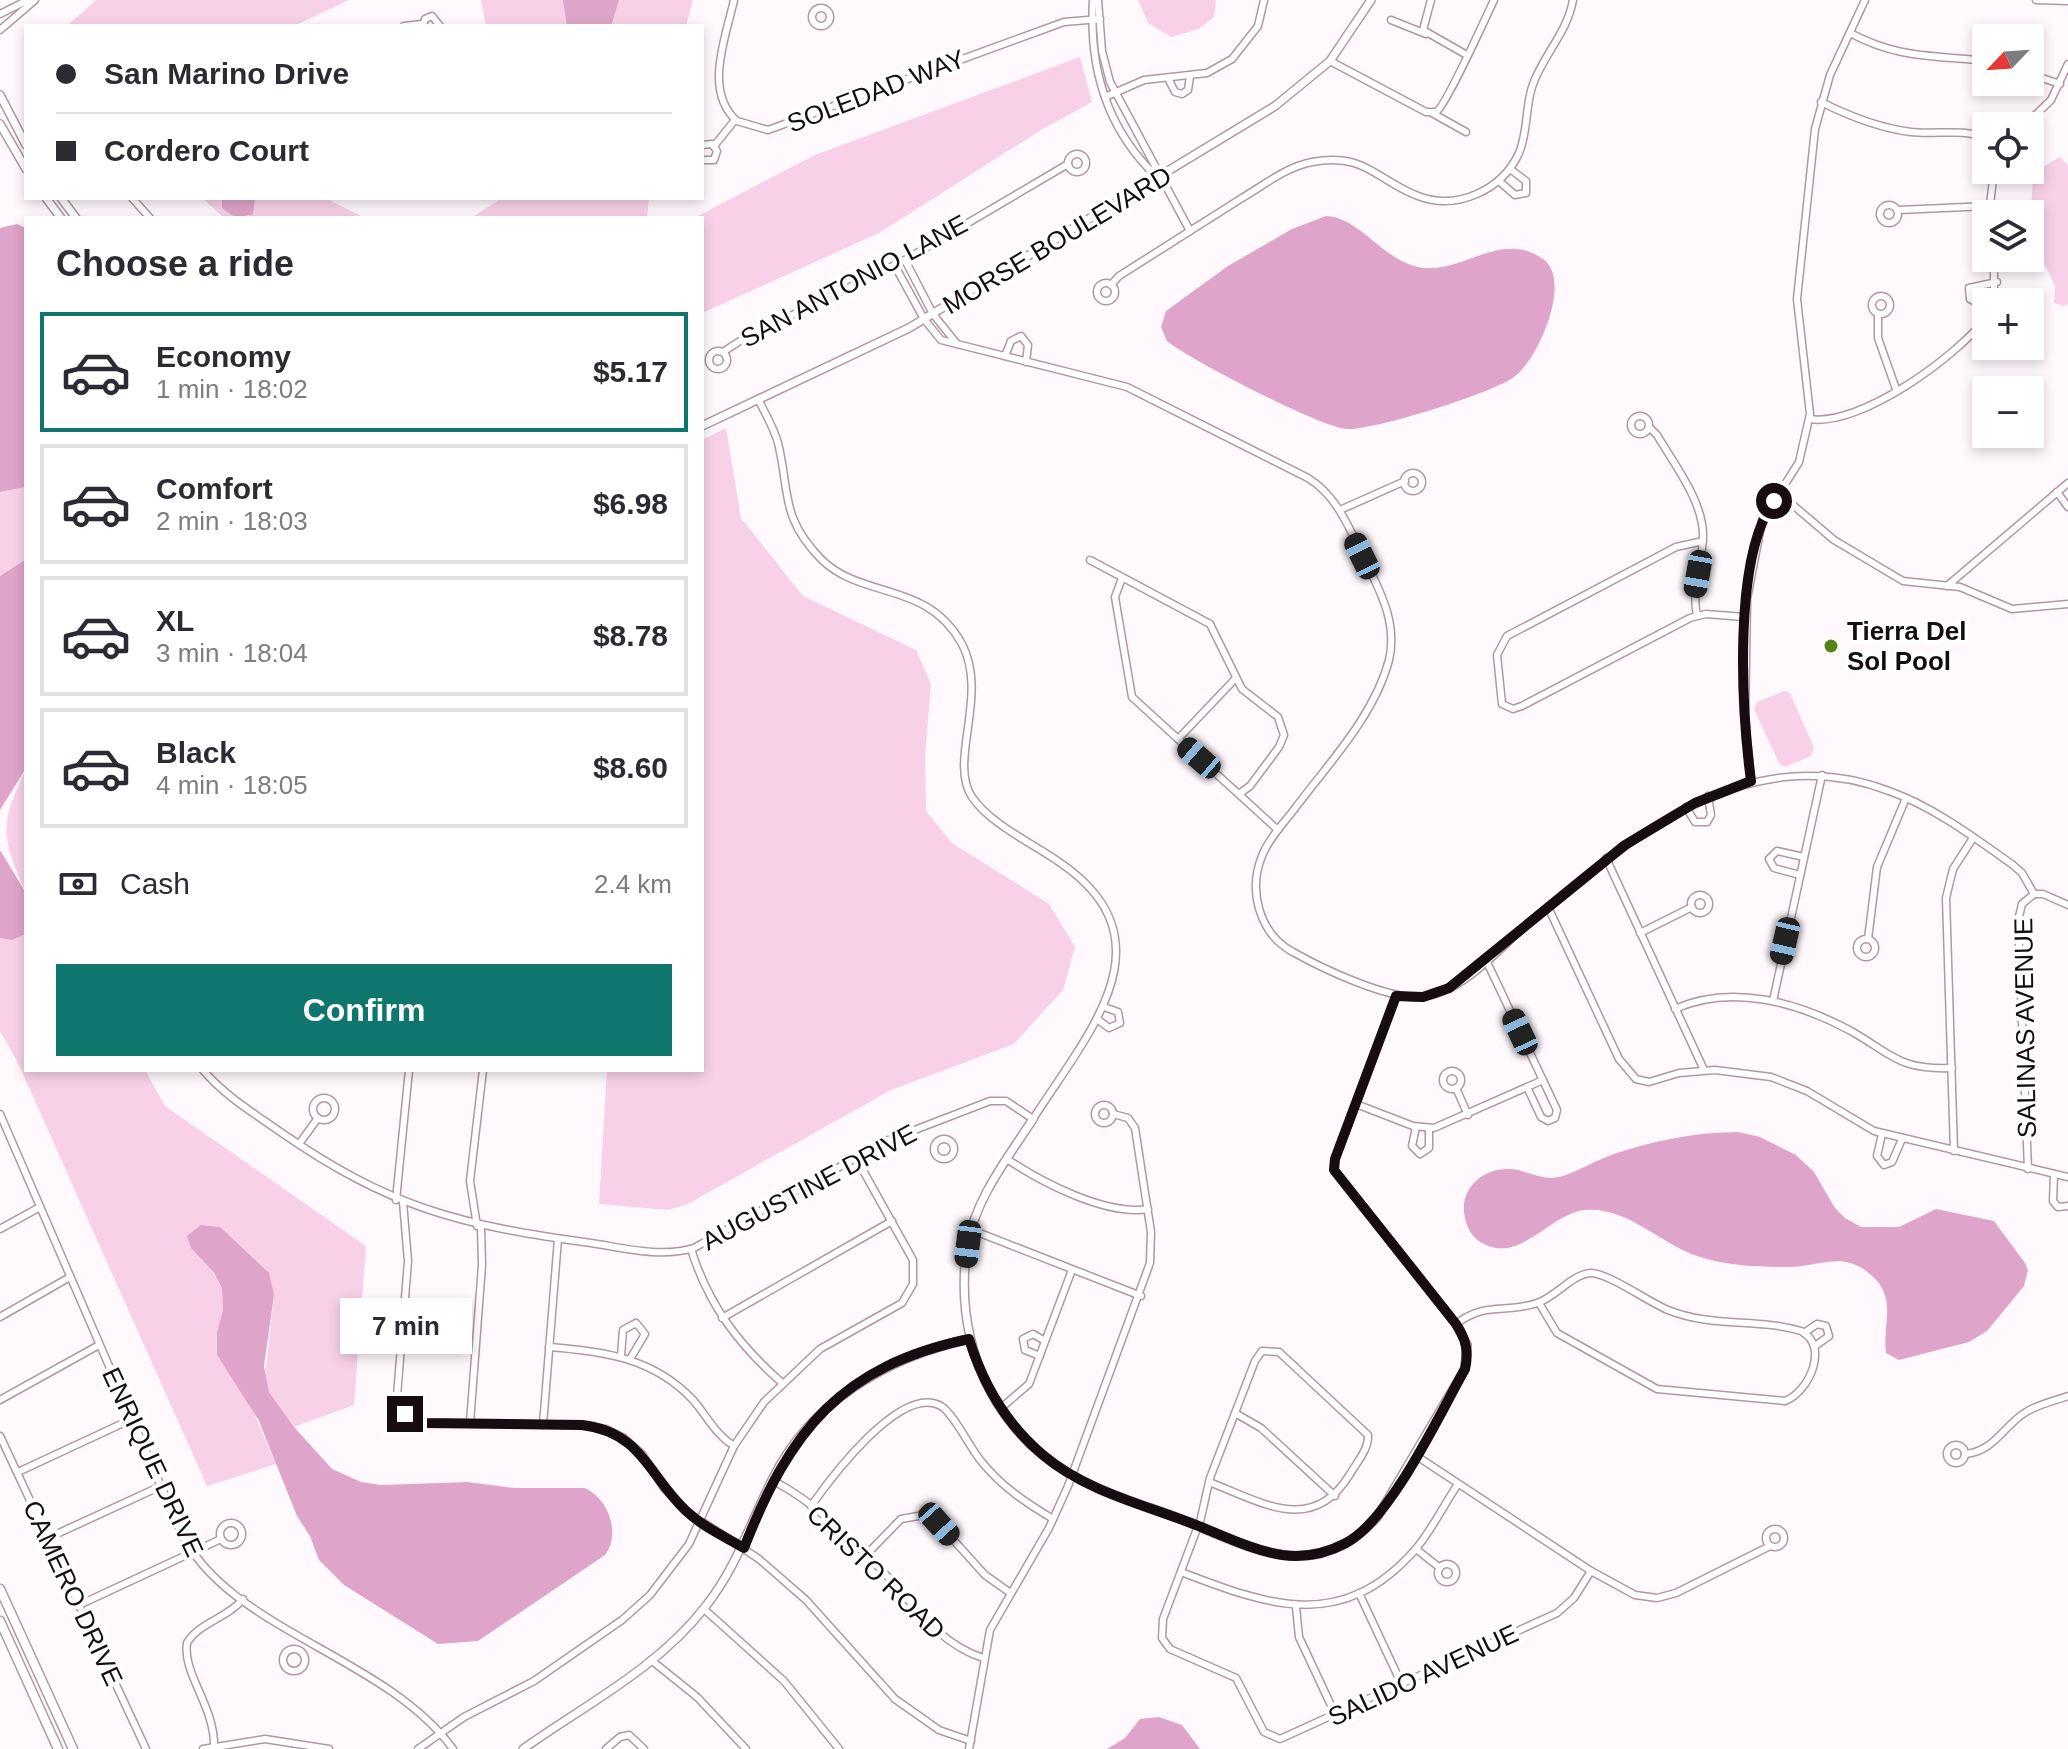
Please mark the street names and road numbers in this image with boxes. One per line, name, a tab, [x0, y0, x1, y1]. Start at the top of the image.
street label: SOLEDAD WAY	[783, 43, 969, 139]
street label: MORSE BOULEVARD	[937, 160, 1177, 320]
street label: SAN ANTONIO LANE	[736, 209, 972, 353]
street label: SALINAS AVENUE	[2008, 917, 2042, 1139]
street label: AUGUSTINE DRIVE	[697, 1118, 921, 1256]
street label: ENRIQUE DRIVE	[96, 1363, 210, 1561]
street label: CAMERO DRIVE	[17, 1496, 129, 1690]
street label: CRISTO ROAD	[801, 1499, 951, 1645]
street label: SALIDO AVENUE	[1323, 1618, 1523, 1732]

